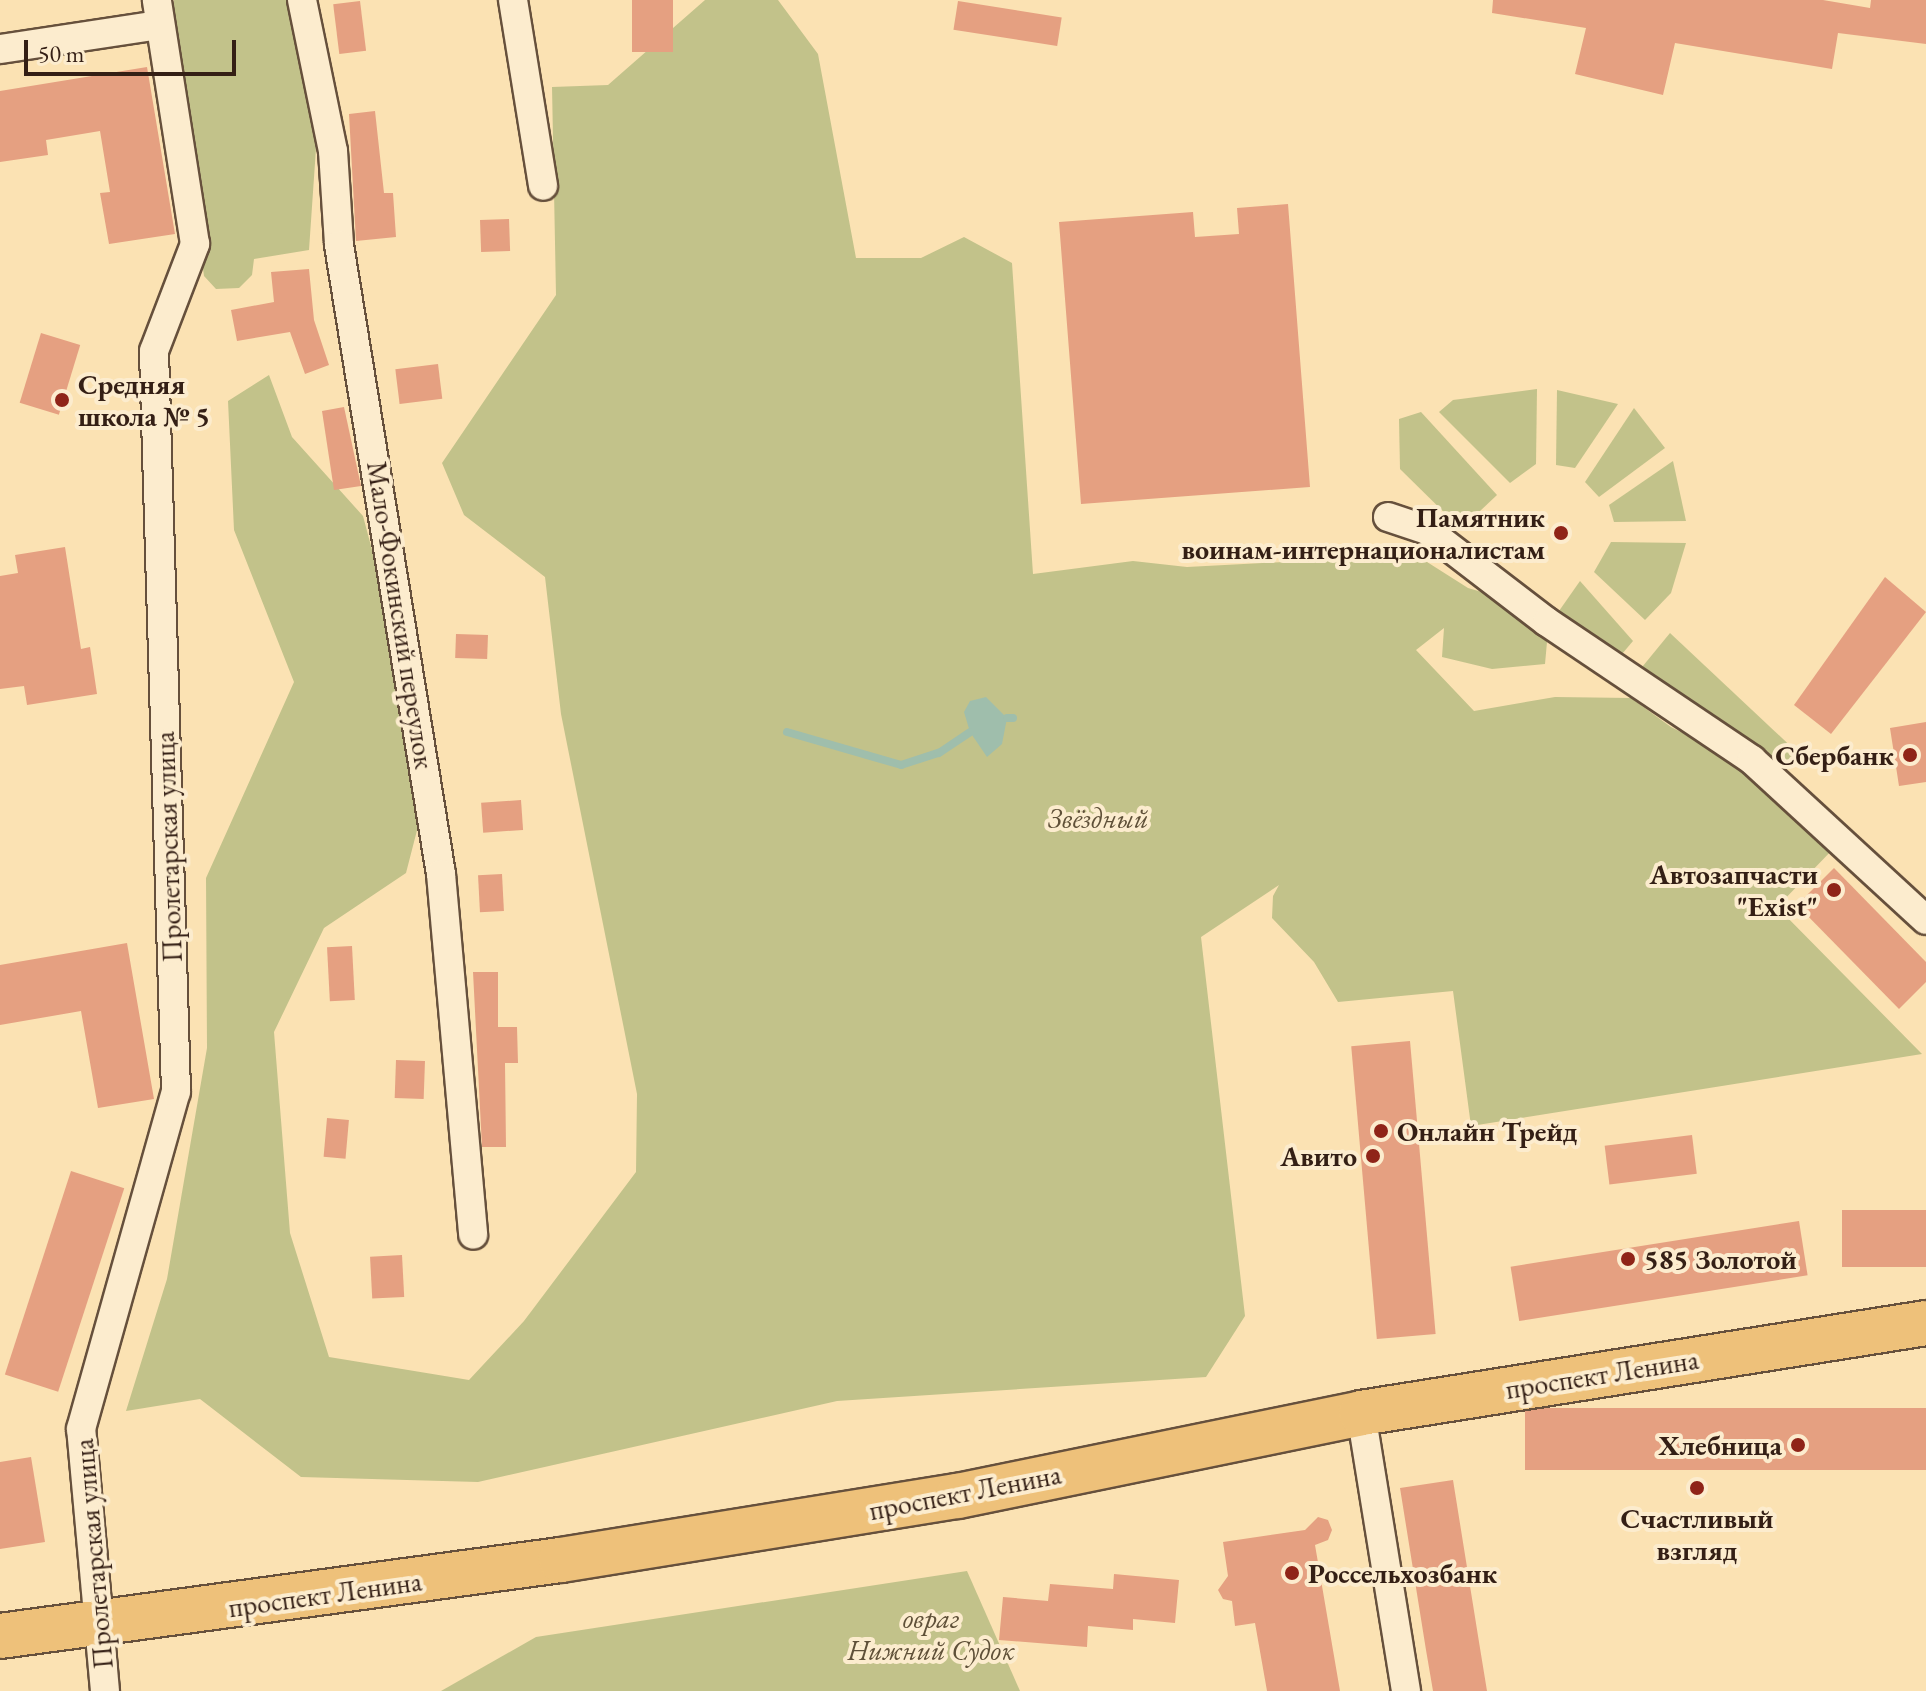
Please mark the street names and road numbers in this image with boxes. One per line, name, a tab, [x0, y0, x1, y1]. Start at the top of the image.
street label: Мало-Фокинский переулок	[360, 459, 442, 771]
street label: Пролетарская улица	[147, 731, 189, 963]
street label: проспект Ленина	[1503, 1342, 1701, 1406]
street label: Пролетарская улица	[66, 1437, 120, 1671]
street label: проспект Ленина	[866, 1457, 1064, 1527]
street label: проспект Ленина	[226, 1564, 424, 1624]

